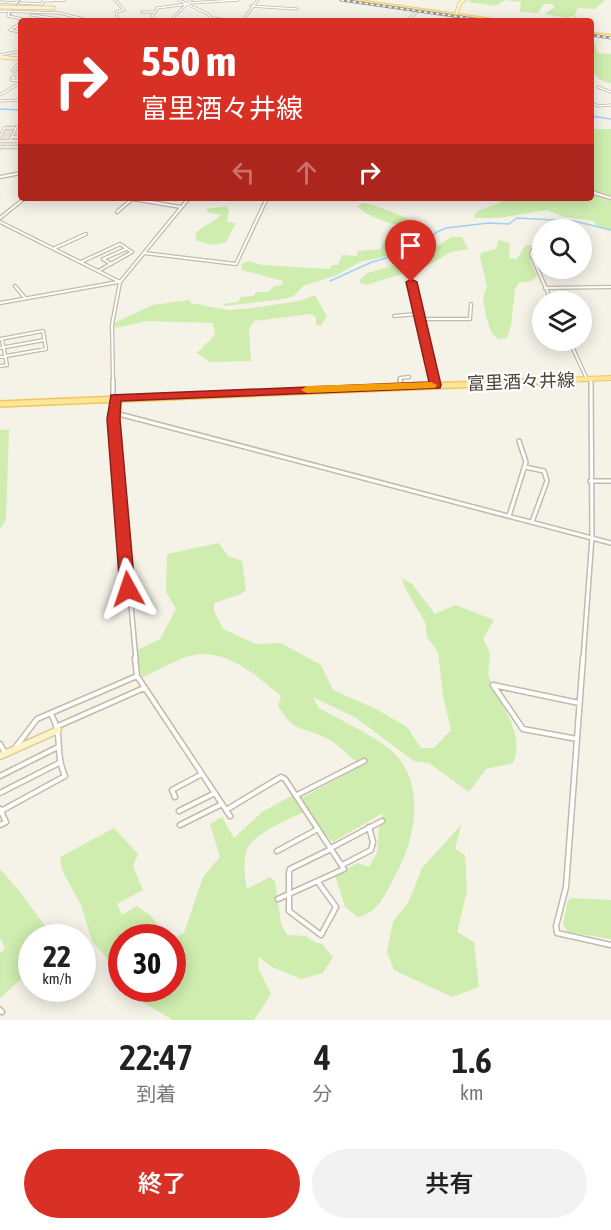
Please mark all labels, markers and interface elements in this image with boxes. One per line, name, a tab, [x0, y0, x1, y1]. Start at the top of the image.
text: 550 m	[141, 37, 236, 85]
icon: right	[42, 42, 120, 120]
text: 富里酒々井線	[141, 93, 303, 124]
icon: left	[227, 156, 260, 189]
icon: ahead	[290, 156, 323, 189]
icon: right	[353, 156, 386, 189]
map controls	[532, 219, 592, 351]
button: search	[532, 219, 592, 279]
pin	[385, 220, 436, 282]
icon: arrive	[394, 229, 427, 262]
button: layers	[532, 291, 592, 351]
street label: 富里酒々井線	[467, 369, 575, 394]
position arrow	[96, 557, 160, 621]
speed limit sign: 30	[108, 924, 186, 1002]
text: 22	[43, 939, 71, 973]
text: km/h	[42, 970, 72, 987]
text: 22:47	[119, 1036, 193, 1078]
text: 4	[314, 1036, 331, 1078]
text: 1.6	[452, 1039, 492, 1081]
text: km	[460, 1081, 483, 1104]
text: 到着	[136, 1082, 176, 1105]
text: 分	[312, 1082, 332, 1105]
button: 終了	[24, 1149, 300, 1218]
button: 共有	[312, 1149, 587, 1218]

